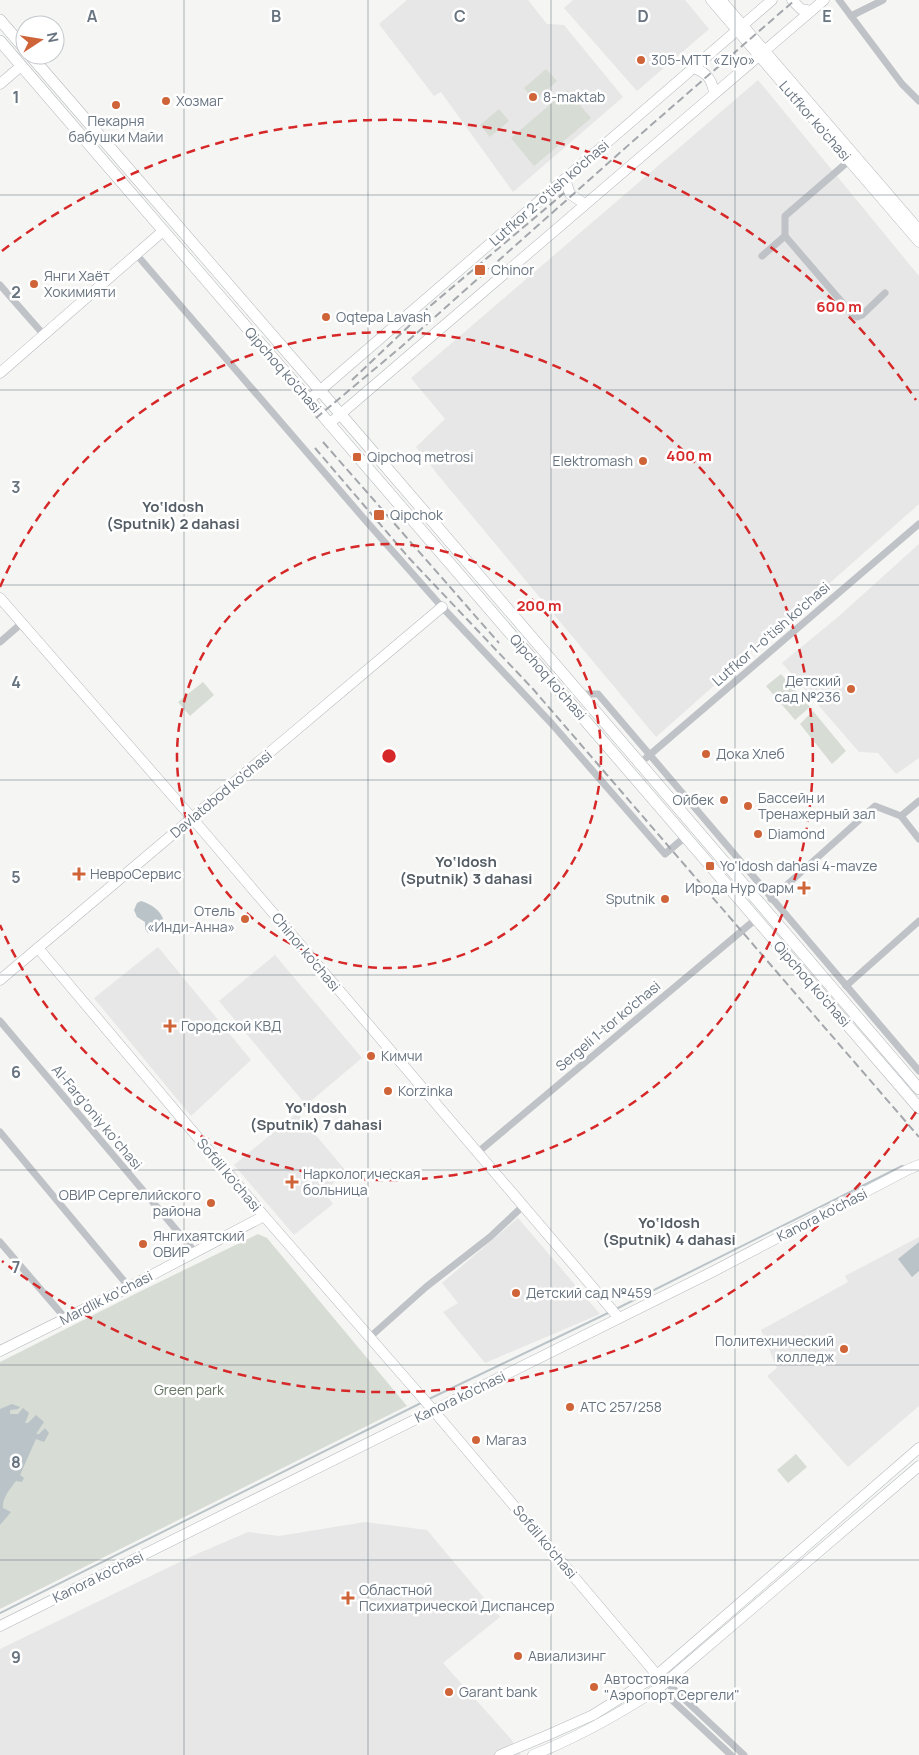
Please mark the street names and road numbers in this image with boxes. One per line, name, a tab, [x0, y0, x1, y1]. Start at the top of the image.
street label: Lutfkor ko'chasi	[775, 76, 856, 165]
street label: Lutfkor 2-o'tish ko'chasi	[485, 135, 612, 250]
street label: Qipchoq ko'chasi	[241, 323, 326, 417]
street label: Lutfkor 1-o'tish ko'chasi	[708, 577, 834, 690]
street label: Qipchoq ko'chasi	[506, 630, 591, 724]
street label: Davlatobod ko'chasi	[166, 745, 276, 842]
street label: Chinor ko'chasi	[268, 908, 345, 995]
street label: Qipchoq ko'chasi	[770, 937, 855, 1031]
street label: Sergeli 1-tor ko'chasi	[551, 976, 664, 1075]
street label: Al-Farg‘oniy ko‘chasi	[48, 1060, 147, 1173]
street label: Sofdil ko'chasi	[193, 1134, 266, 1215]
street label: Kanora ko'chasi	[773, 1184, 870, 1246]
street label: Mardlik ko‘chasi	[56, 1266, 155, 1329]
street label: Kanora ko'chasi	[411, 1366, 508, 1427]
street label: Sofdil ko'chasi	[509, 1501, 582, 1582]
street label: Kanora ko'chasi	[49, 1546, 146, 1607]

